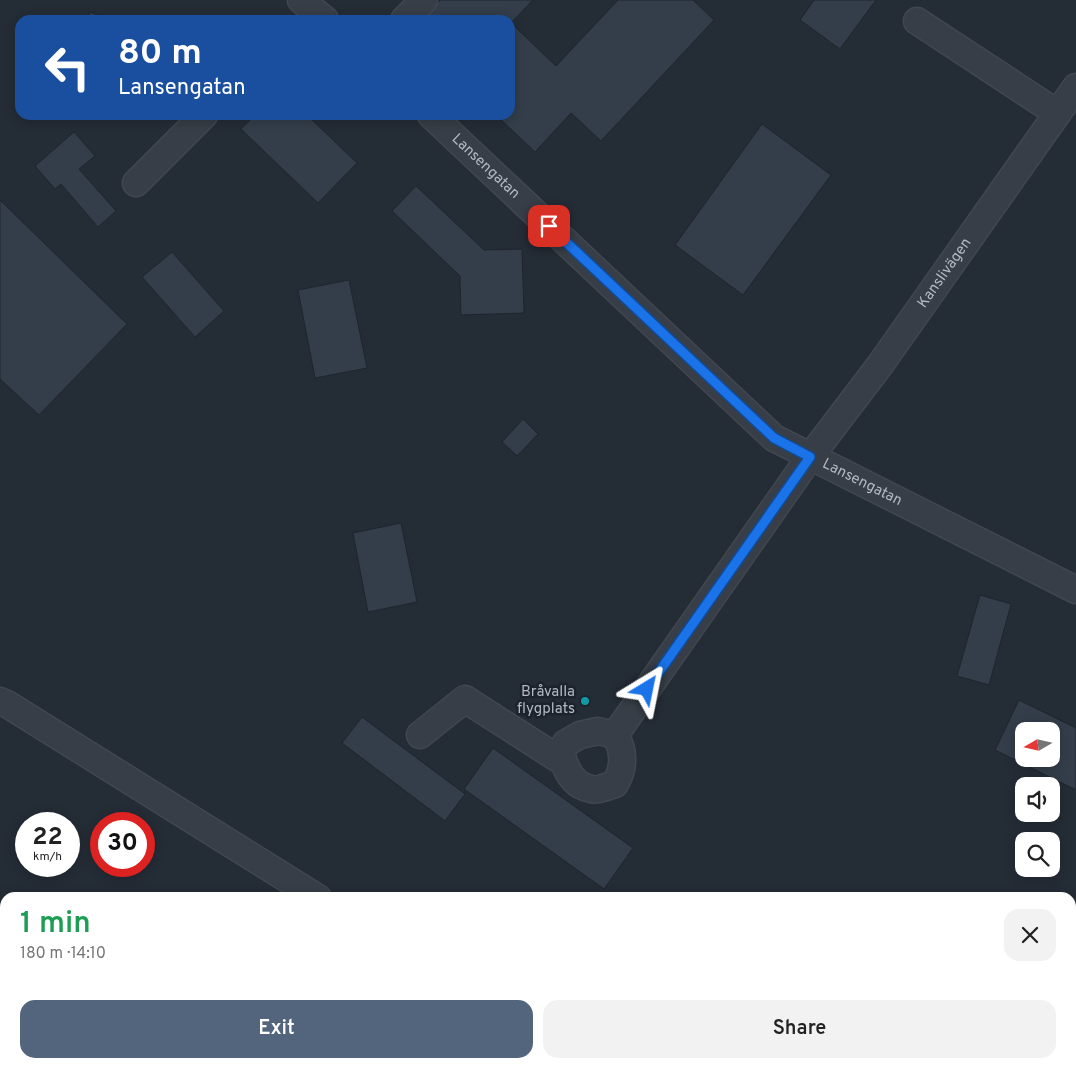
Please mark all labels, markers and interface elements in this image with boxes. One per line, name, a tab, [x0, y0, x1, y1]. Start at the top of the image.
text: 80 m	[118, 32, 202, 76]
icon: left	[35, 35, 100, 100]
text: Lansengatan	[118, 75, 246, 102]
street label: Lansengatan	[447, 130, 524, 203]
pin	[528, 205, 570, 247]
icon: arrive	[535, 212, 563, 240]
street label: Kanslivägen	[914, 234, 976, 312]
street label: Lansengatan	[819, 454, 905, 510]
position arrow	[620, 662, 672, 714]
place label: Bråvalla flygplats	[517, 683, 575, 719]
marker: Bråvalla flygplats	[579, 695, 591, 707]
north arrow	[1015, 722, 1060, 768]
map controls	[1015, 722, 1060, 877]
button: sound	[1015, 777, 1060, 822]
speed limit sign: 30	[90, 812, 155, 877]
text: 22	[32, 822, 63, 854]
button: search	[1015, 832, 1060, 877]
text: km/h	[33, 849, 62, 865]
text: 1 min	[20, 906, 91, 943]
button: close	[1004, 909, 1056, 961]
text: 180 m · 14:10	[20, 944, 106, 964]
button: Exit	[20, 1000, 533, 1058]
button: Share	[543, 1000, 1056, 1058]

